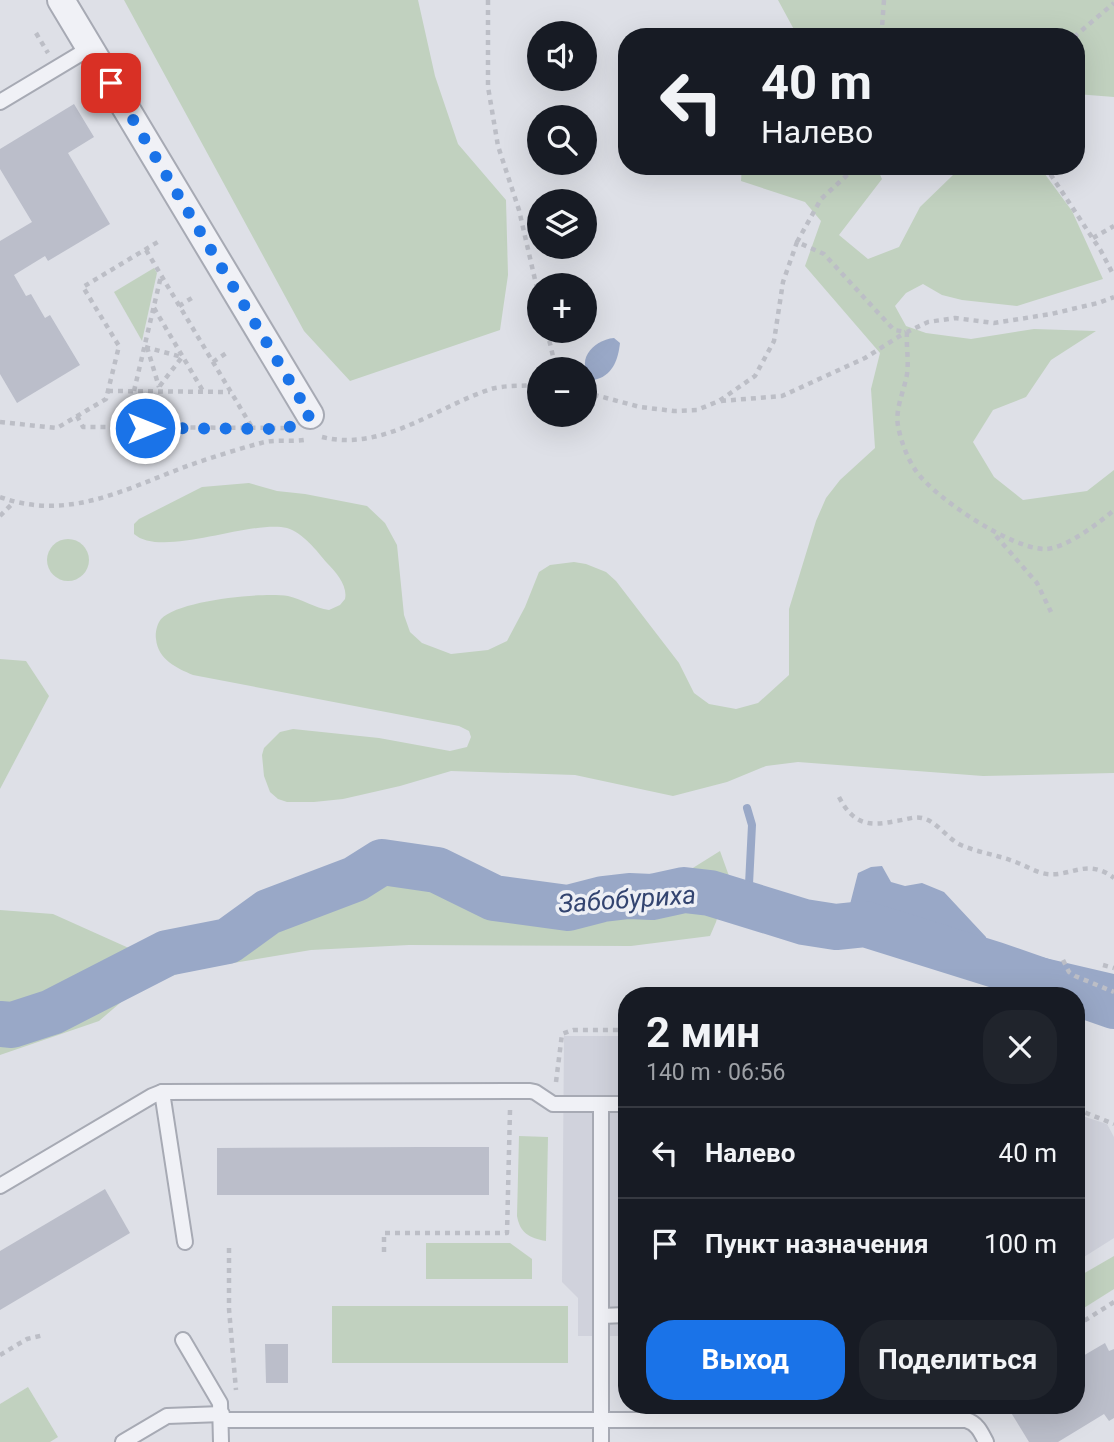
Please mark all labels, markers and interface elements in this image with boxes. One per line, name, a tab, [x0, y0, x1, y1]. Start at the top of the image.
map controls	[527, 21, 597, 427]
button: sound	[527, 21, 597, 91]
pin	[81, 53, 141, 113]
text: 40 m	[761, 54, 872, 111]
icon: left	[646, 56, 737, 147]
icon: arrive	[92, 64, 130, 102]
button: search	[527, 105, 597, 175]
text: Налево	[761, 113, 873, 151]
button: layers	[527, 189, 597, 259]
button: +	[527, 273, 597, 343]
button: −	[527, 357, 597, 427]
position arrow	[108, 391, 182, 465]
water label: Забобуриха	[557, 879, 697, 919]
text: 2 мин	[646, 1008, 760, 1057]
button: close	[983, 1010, 1057, 1084]
text: 140 m · 06:56	[646, 1059, 785, 1086]
icon: left	[646, 1134, 684, 1172]
text: Налево	[705, 1138, 795, 1168]
text: 40 m	[999, 1138, 1057, 1168]
icon: arrive	[646, 1225, 684, 1263]
text: Пункт назначения	[705, 1229, 929, 1259]
text: 100 m	[984, 1229, 1057, 1259]
button: Выход	[646, 1320, 845, 1400]
button: Поделиться	[859, 1320, 1057, 1400]

